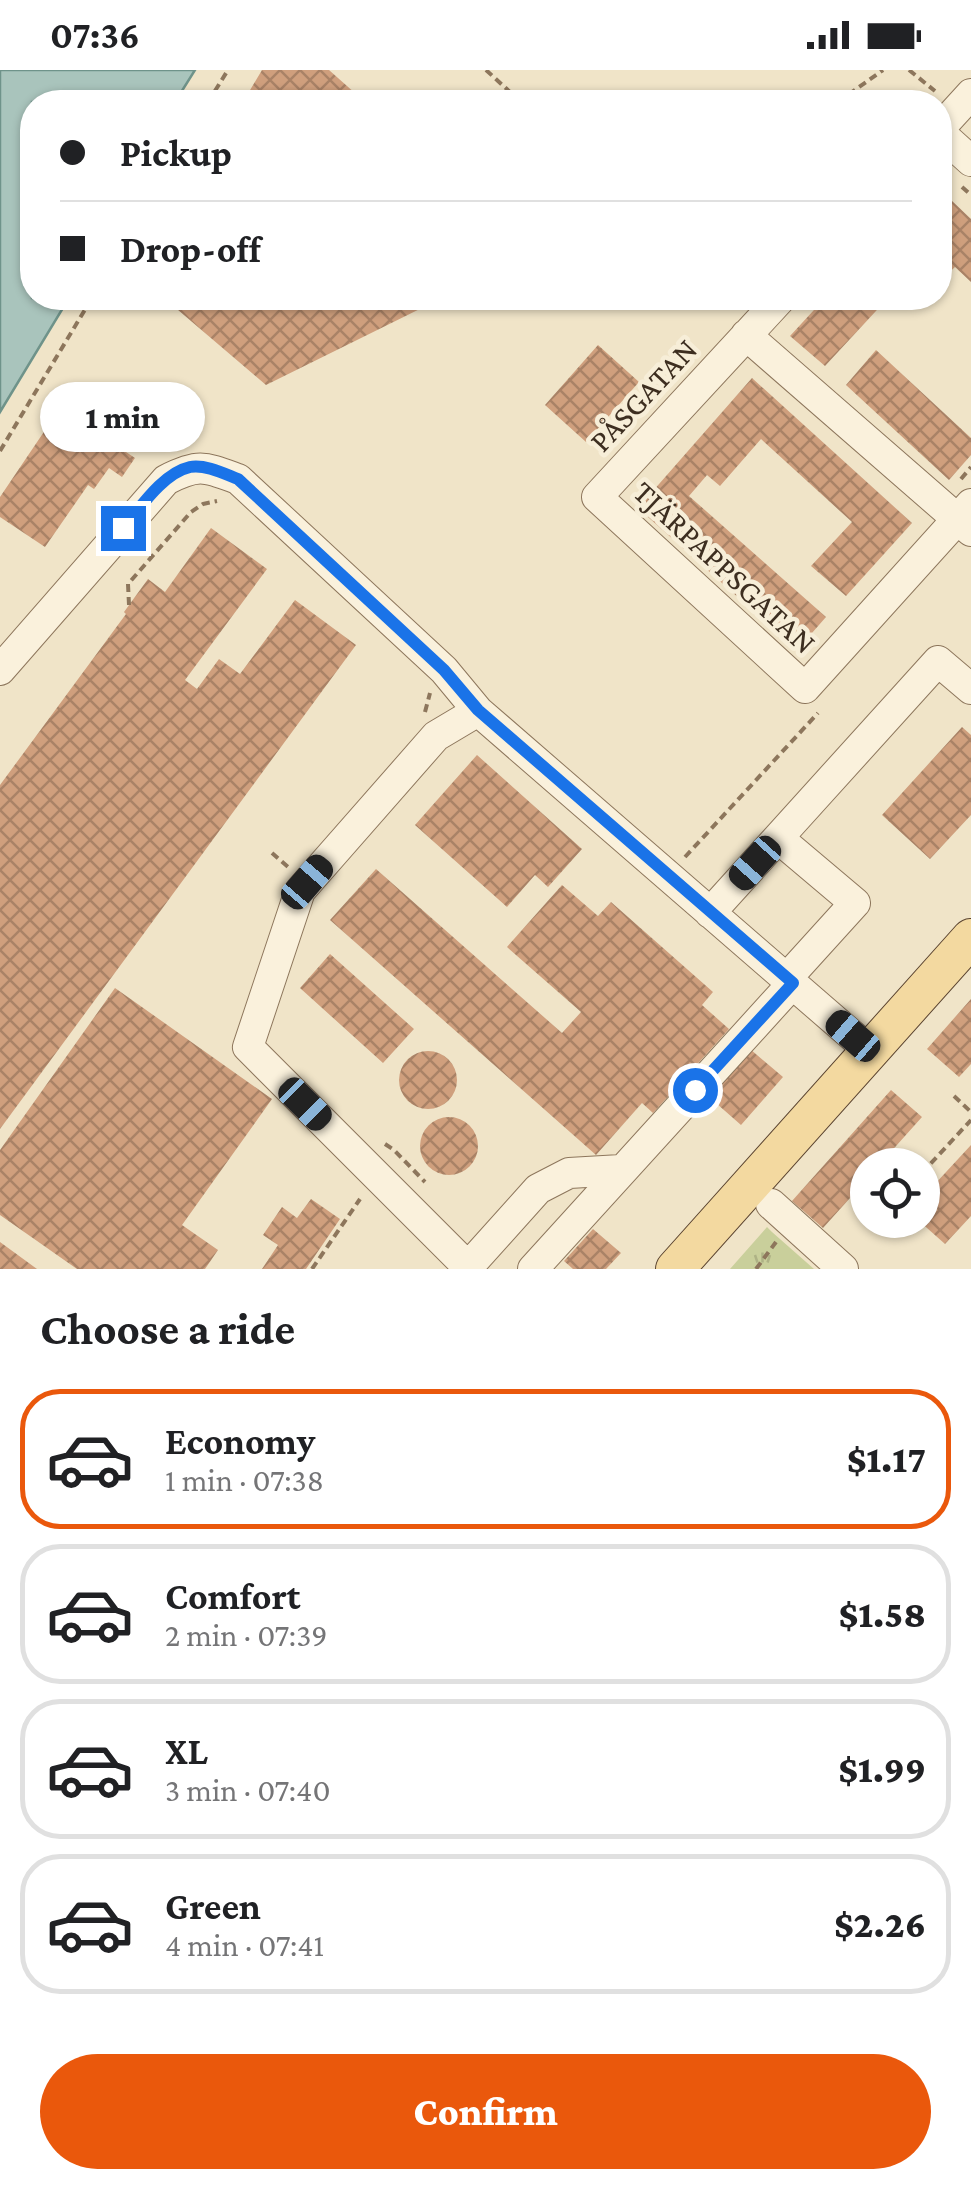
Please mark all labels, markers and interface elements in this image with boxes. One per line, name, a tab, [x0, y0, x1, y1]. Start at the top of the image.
text: 07:36	[50, 14, 140, 56]
text: Pickup	[120, 132, 232, 174]
text: Drop-off	[120, 228, 261, 270]
street label: PÅSGATAN	[582, 331, 704, 459]
callout: 1 min	[41, 383, 206, 453]
text: 1 min	[85, 399, 160, 435]
street label: TJÄRPAPPSGATAN	[626, 473, 824, 661]
route end	[101, 506, 146, 551]
car	[724, 831, 786, 895]
car	[276, 850, 338, 914]
car	[821, 1005, 885, 1067]
route start	[673, 1068, 718, 1113]
car	[273, 1072, 337, 1136]
map controls	[850, 1148, 940, 1238]
button: locate	[850, 1148, 940, 1238]
text: Choose a ride	[40, 1304, 295, 1354]
icon: car	[45, 1414, 135, 1504]
text: Economy	[165, 1420, 315, 1462]
text: $1.17	[847, 1438, 926, 1480]
text: 1 min · 07:38	[165, 1462, 324, 1498]
icon: car	[45, 1569, 135, 1659]
text: Comfort	[165, 1575, 301, 1617]
text: $1.58	[839, 1593, 926, 1635]
text: 2 min · 07:39	[165, 1617, 327, 1653]
icon: car	[45, 1724, 135, 1814]
text: XL	[165, 1730, 208, 1772]
text: $1.99	[838, 1748, 926, 1790]
text: 3 min · 07:40	[165, 1772, 331, 1808]
icon: car	[45, 1879, 135, 1969]
text: Green	[165, 1885, 261, 1927]
text: $2.26	[834, 1903, 926, 1945]
text: 4 min · 07:41	[165, 1927, 324, 1963]
button: Confirm	[40, 2054, 931, 2169]

